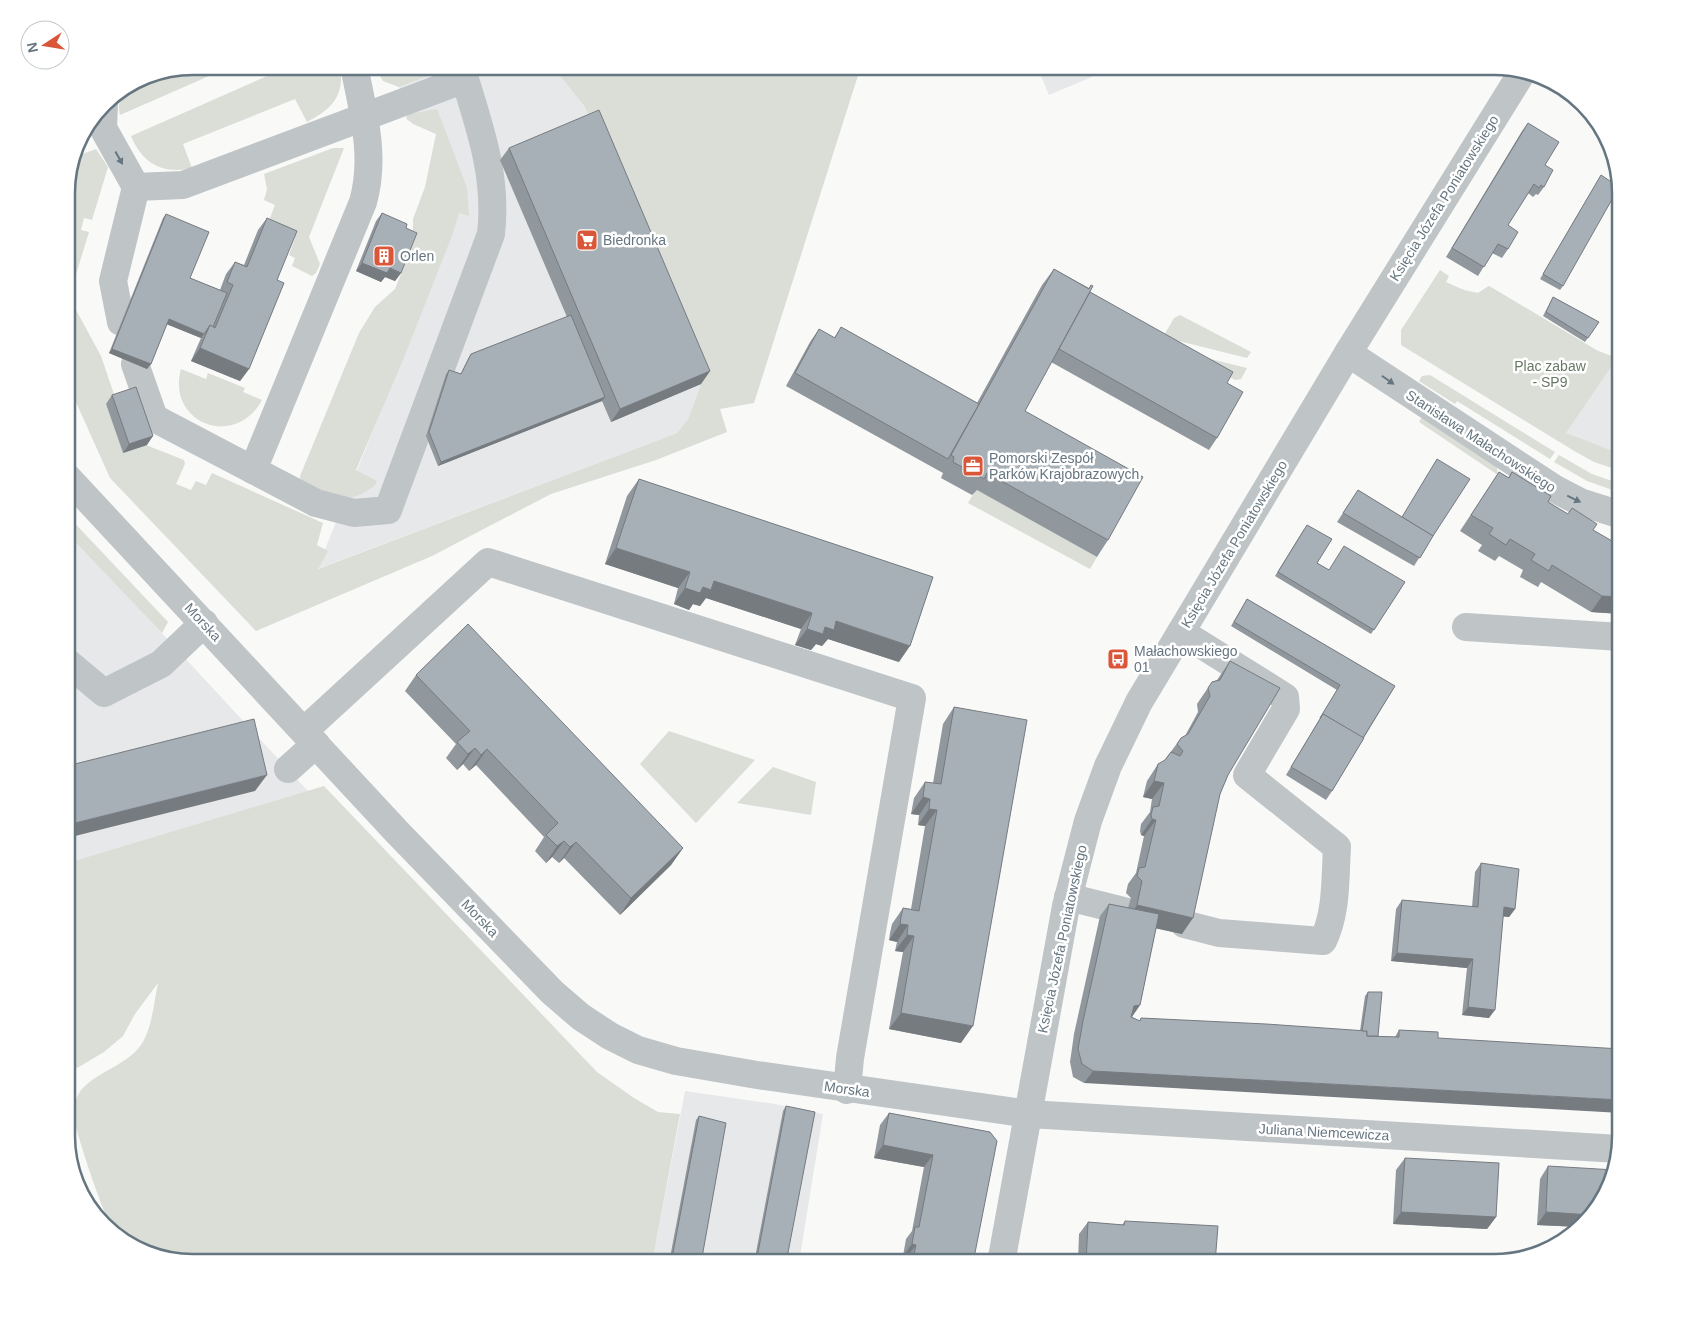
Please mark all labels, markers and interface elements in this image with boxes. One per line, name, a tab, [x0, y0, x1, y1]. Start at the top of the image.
north arrow	[20, 20, 70, 70]
text: N	[23, 41, 41, 54]
street label: Księcia Józefa Poniatowskiego	[1386, 112, 1502, 284]
one-way arrow	[115, 151, 124, 164]
supermarket icon: Biedronka	[575, 228, 599, 252]
place label: Biedronka	[603, 232, 666, 248]
building icon: Orlen	[372, 244, 396, 268]
place label: Orlen	[400, 248, 434, 264]
park label: Plac zabaw - SP9	[1514, 358, 1587, 390]
one-way arrow	[1381, 375, 1395, 385]
street label: Stanisława Małachowskiego	[1403, 387, 1559, 496]
place label: Pomorski Zespół Parków Krajobrazowych	[989, 450, 1139, 482]
office icon: Pomorski Zespół Parków Krajobrazowych	[961, 454, 985, 478]
street label: Księcia Józefa Poniatowskiego	[1178, 457, 1290, 631]
one-way arrow	[1567, 495, 1581, 503]
street label: Morska	[181, 600, 225, 644]
place label: Małachowskiego 01	[1134, 643, 1238, 675]
bus stop icon: Małachowskiego 01	[1106, 647, 1130, 671]
street label: Księcia Józefa Poniatowskiego	[1034, 843, 1090, 1035]
street label: Morska	[458, 896, 502, 940]
street label: Morska	[823, 1078, 871, 1100]
street label: Juliana Niemcewicza	[1258, 1121, 1390, 1143]

